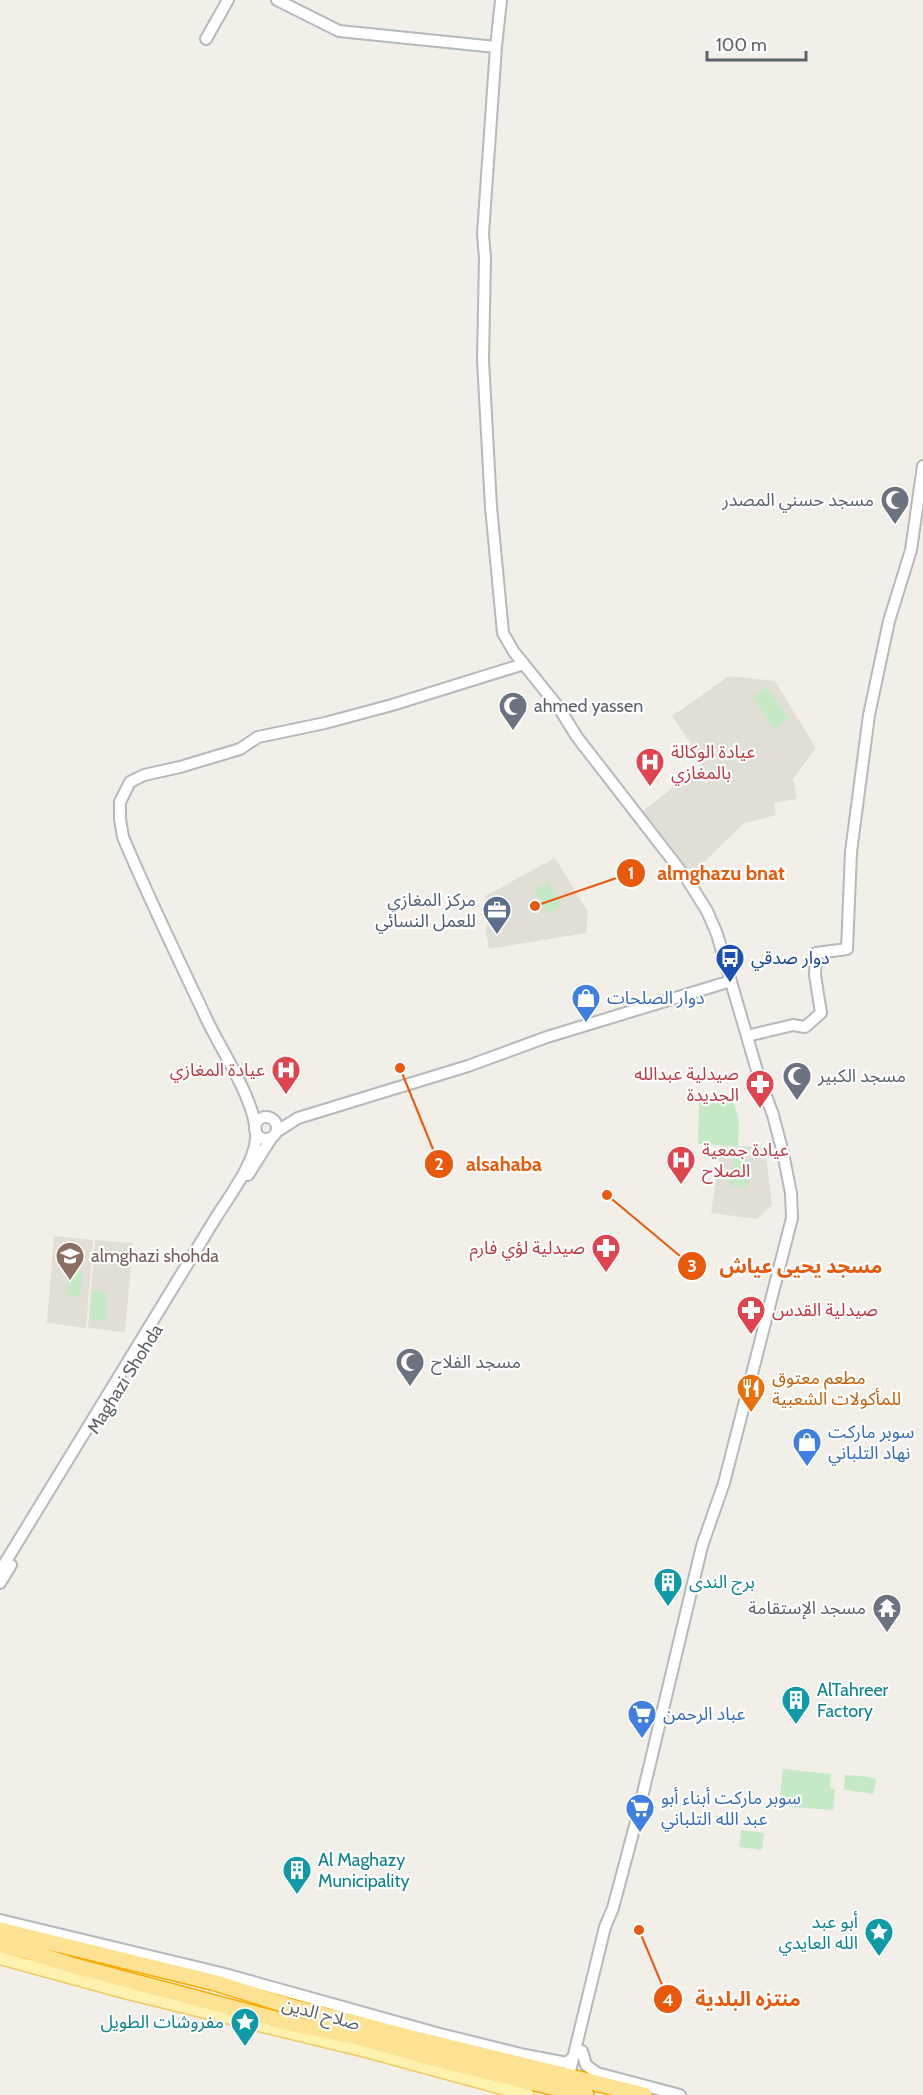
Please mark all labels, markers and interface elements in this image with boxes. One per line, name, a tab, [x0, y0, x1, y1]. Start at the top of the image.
scale bar	[707, 24, 806, 62]
text: 100 m	[716, 34, 767, 56]
mosque icon: مسجد حسني المصدر	[879, 484, 911, 526]
place label: مسجد حسني المصدر	[721, 489, 874, 513]
mosque icon: ahmed yassen	[497, 690, 529, 732]
place label: ahmed yassen	[534, 695, 643, 717]
place label: عيادة الوكالة بالمغازي	[671, 741, 755, 786]
hospital icon: عيادة الوكالة بالمغازي	[634, 746, 666, 788]
callout: almghazu bnat	[616, 854, 797, 892]
text: almghazu bnat	[657, 861, 785, 885]
text: 1	[628, 862, 634, 884]
place label: مركز المغازي للعمل النسائي	[375, 889, 476, 934]
office icon: مركز المغازي للعمل النسائي	[481, 894, 513, 936]
bus stop icon: دوار صدقي	[714, 942, 746, 984]
place label: دوار صدقي	[751, 947, 830, 971]
shop icon: دوار الصلحات	[570, 982, 602, 1024]
place label: دوار الصلحات	[607, 987, 705, 1009]
hospital icon: عيادة المغازي	[270, 1054, 302, 1096]
place label: عيادة المغازي	[170, 1059, 265, 1083]
mosque icon: مسجد الكبير	[781, 1060, 813, 1102]
place label: صيدلية عبدالله الجديدة	[634, 1063, 739, 1106]
place label: مسجد الكبير	[817, 1065, 906, 1087]
pharmacy icon: صيدلية عبدالله الجديدة	[744, 1068, 776, 1110]
place label: عيادة جمعية الصلاح	[702, 1139, 789, 1184]
hospital icon: عيادة جمعية الصلاح	[665, 1144, 697, 1186]
callout: alsahaba	[424, 1145, 554, 1183]
text: alsahaba	[466, 1152, 542, 1176]
text: 2	[434, 1153, 444, 1175]
pharmacy icon: صيدلية لؤي فارم	[590, 1232, 622, 1274]
place label: صيدلية لؤي فارم	[469, 1237, 585, 1262]
school or university icon: almghazi shohda	[54, 1240, 86, 1282]
place label: almghazi shohda	[91, 1245, 219, 1267]
callout: مسجد يحيى عياش	[677, 1247, 894, 1285]
text: مسجد يحيى عياش	[719, 1254, 883, 1278]
text: 3	[687, 1255, 697, 1277]
pharmacy icon: صيدلية القدس	[735, 1294, 767, 1336]
place label: صيدلية القدس	[772, 1299, 878, 1321]
street label: Maghazi Shohda	[82, 1320, 168, 1438]
mosque icon: مسجد الفلاح	[394, 1346, 426, 1388]
place label: مسجد الفلاح	[431, 1351, 521, 1375]
place label: مطعم معتوق للمأكولات الشعبية	[772, 1367, 901, 1410]
restaurant icon: مطعم معتوق للمأكولات الشعبية	[735, 1372, 767, 1414]
place label: سوبر ماركت نهاد التلباني	[828, 1421, 914, 1466]
shop icon: سوبر ماركت نهاد التلباني	[791, 1426, 823, 1468]
building icon: برج الندى	[652, 1566, 684, 1608]
place label: برج الندى	[689, 1571, 755, 1595]
temple icon: مسجد الإستقامة	[871, 1592, 903, 1634]
place label: مسجد الإستقامة	[748, 1597, 866, 1620]
place label: AlTahreer Factory	[817, 1679, 889, 1722]
building icon: AlTahreer Factory	[780, 1684, 812, 1726]
supermarket icon: عباد الرحمن	[626, 1698, 658, 1740]
place label: عباد الرحمن	[663, 1703, 746, 1725]
place label: سوبر ماركت أبناء أبو عبد الله التلباني	[661, 1787, 801, 1832]
supermarket icon: سوبر ماركت أبناء أبو عبد الله التلباني	[624, 1792, 656, 1834]
place label: Al Maghazy Municipality	[318, 1849, 410, 1892]
building icon: Al Maghazy Municipality	[281, 1854, 313, 1896]
place label: أبو عبد الله العايدي	[779, 1911, 858, 1956]
place icon: أبو عبد الله العايدي	[863, 1916, 895, 1958]
callout: منتزه البلدية	[653, 1980, 812, 2018]
text: منتزه البلدية	[695, 1987, 801, 2011]
text: 4	[662, 1989, 674, 2011]
street label: صلاح الدين	[279, 1993, 362, 2037]
place icon: مفروشات الطويل	[229, 2006, 261, 2048]
place label: مفروشات الطويل	[100, 2011, 224, 2033]

